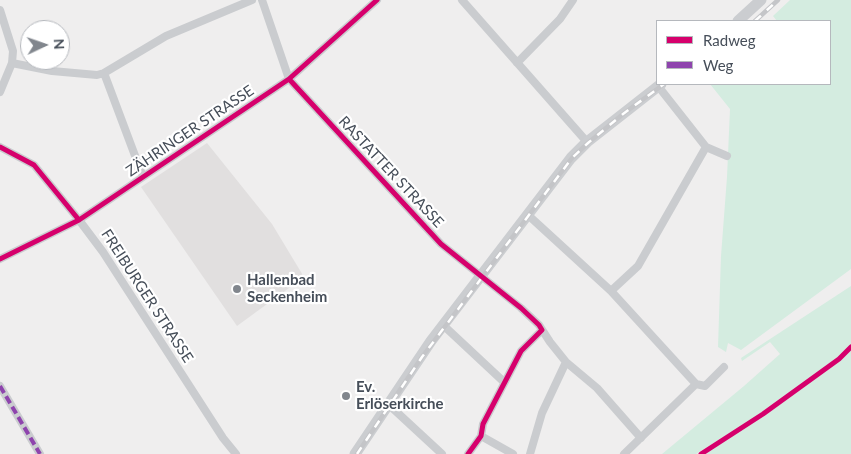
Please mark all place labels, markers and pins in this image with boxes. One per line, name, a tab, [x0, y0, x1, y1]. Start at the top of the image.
place label: Hallenbad Seckenheim	[247, 271, 327, 306]
marker: Hallenbad Seckenheim	[231, 283, 243, 295]
place label: Ev. Erlöserkirche	[356, 378, 444, 413]
marker: Ev. Erlöserkirche	[340, 390, 352, 402]

